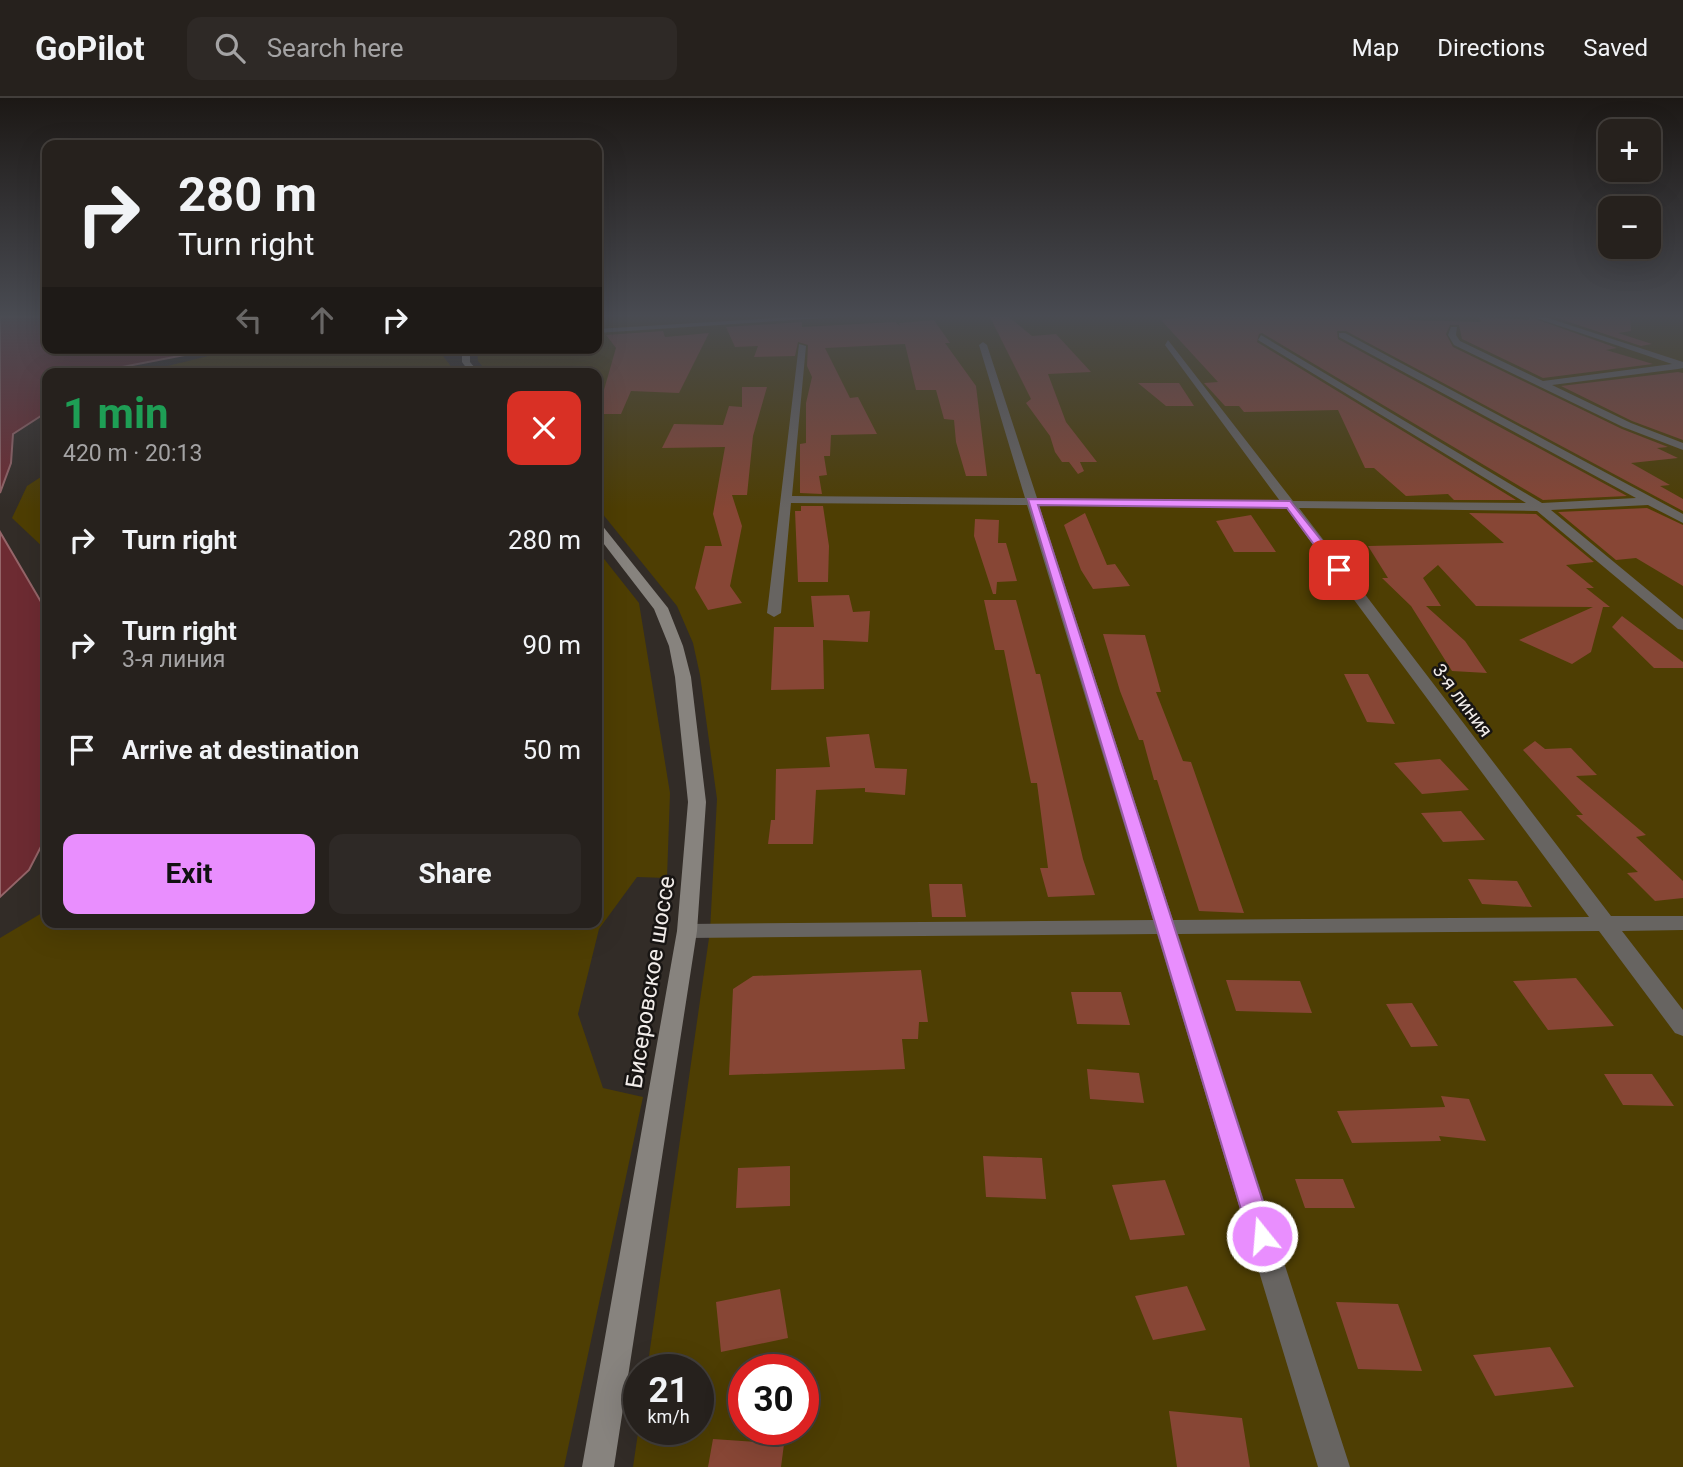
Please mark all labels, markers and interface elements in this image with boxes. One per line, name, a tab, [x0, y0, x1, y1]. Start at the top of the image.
search box	[187, 17, 677, 80]
text: GoPilot	[35, 29, 145, 68]
icon: search	[211, 29, 249, 67]
text: Search here	[267, 33, 403, 63]
text: Map	[1352, 34, 1399, 62]
text: Directions	[1437, 34, 1545, 62]
text: Saved	[1583, 34, 1648, 62]
map controls	[1598, 119, 1661, 259]
button: +	[1598, 119, 1661, 182]
text: 280 m	[178, 166, 317, 223]
icon: right	[63, 168, 154, 259]
button: −	[1598, 196, 1661, 259]
text: Turn right	[178, 225, 314, 263]
icon: left	[230, 301, 268, 339]
icon: ahead	[303, 301, 341, 339]
icon: right	[376, 301, 414, 339]
text: 1 min	[63, 389, 169, 438]
button: close	[507, 391, 581, 465]
text: 420 m · 20:13	[63, 440, 202, 467]
icon: right	[63, 521, 101, 559]
text: Turn right	[122, 525, 237, 555]
text: 280 m	[508, 525, 581, 555]
pin	[1309, 540, 1369, 600]
icon: arrive	[1320, 551, 1358, 589]
text: Turn right	[122, 616, 237, 646]
icon: right	[63, 626, 101, 664]
text: 90 m	[523, 630, 581, 660]
text: 3-я линия	[122, 646, 225, 673]
street label: 3-я линия	[1428, 659, 1497, 741]
icon: arrive	[63, 731, 101, 769]
text: Arrive at destination	[122, 735, 359, 765]
text: 50 m	[523, 735, 581, 765]
button: Exit	[63, 834, 315, 914]
button: Share	[329, 834, 581, 914]
street label: Бисеровское шоссе	[620, 874, 681, 1090]
position arrow	[1225, 1199, 1299, 1273]
speed limit sign: 30	[728, 1354, 819, 1445]
text: 21	[648, 1370, 689, 1411]
text: km/h	[647, 1406, 690, 1427]

